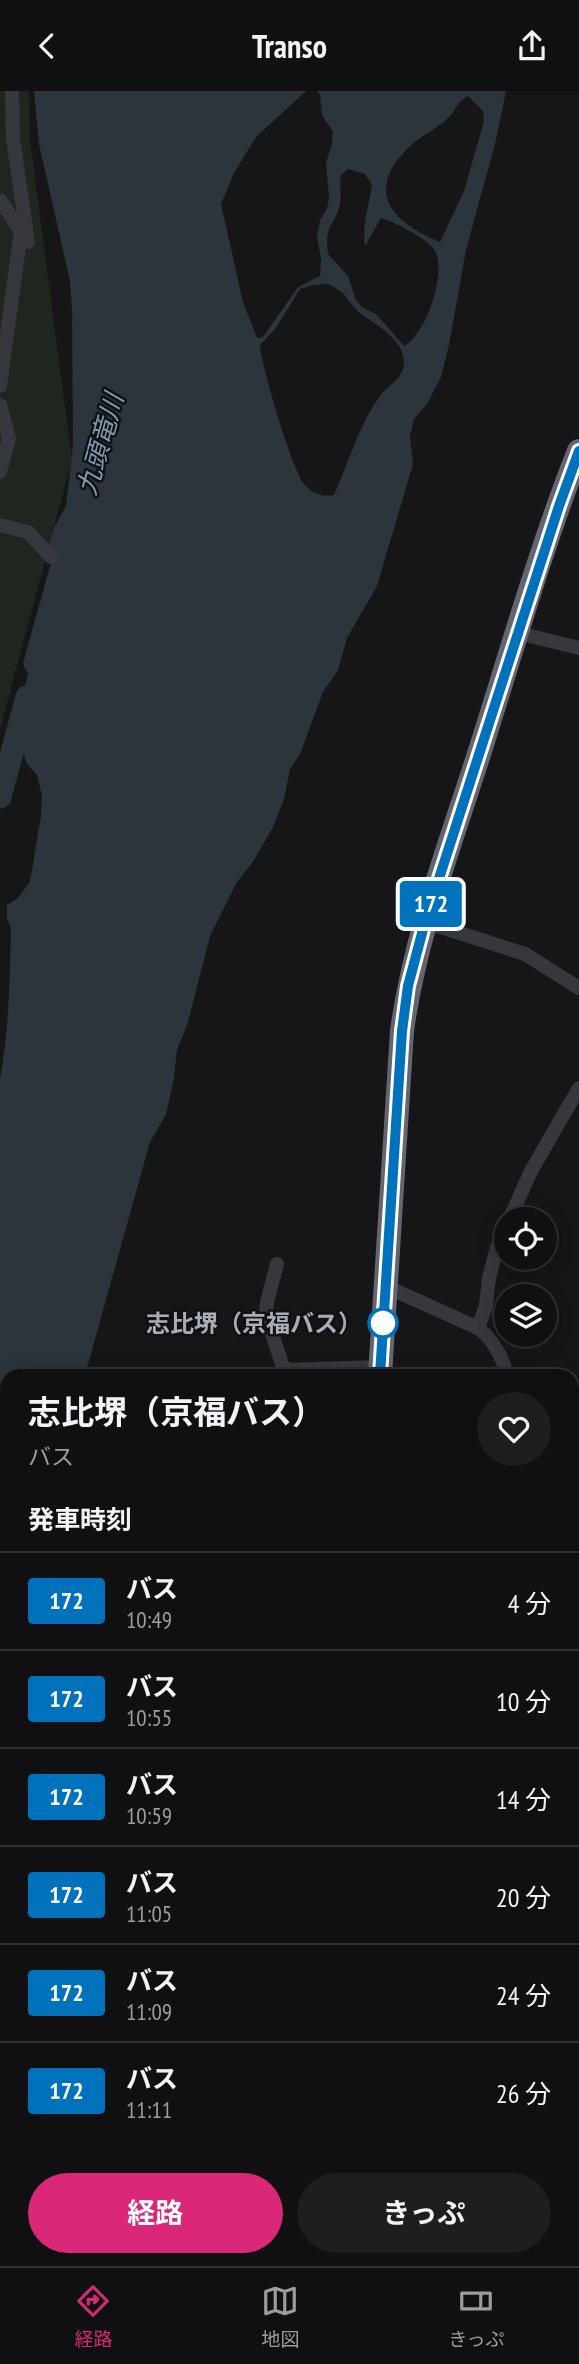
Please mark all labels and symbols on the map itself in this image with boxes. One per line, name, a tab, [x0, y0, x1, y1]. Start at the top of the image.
water label: 九頭竜川	[70, 387, 131, 499]
line badge: 172	[391, 881, 471, 927]
place label: 志比堺（京福バス）	[146, 1308, 362, 1339]
marker: 志比堺（京福バス）	[368, 1308, 398, 1338]

